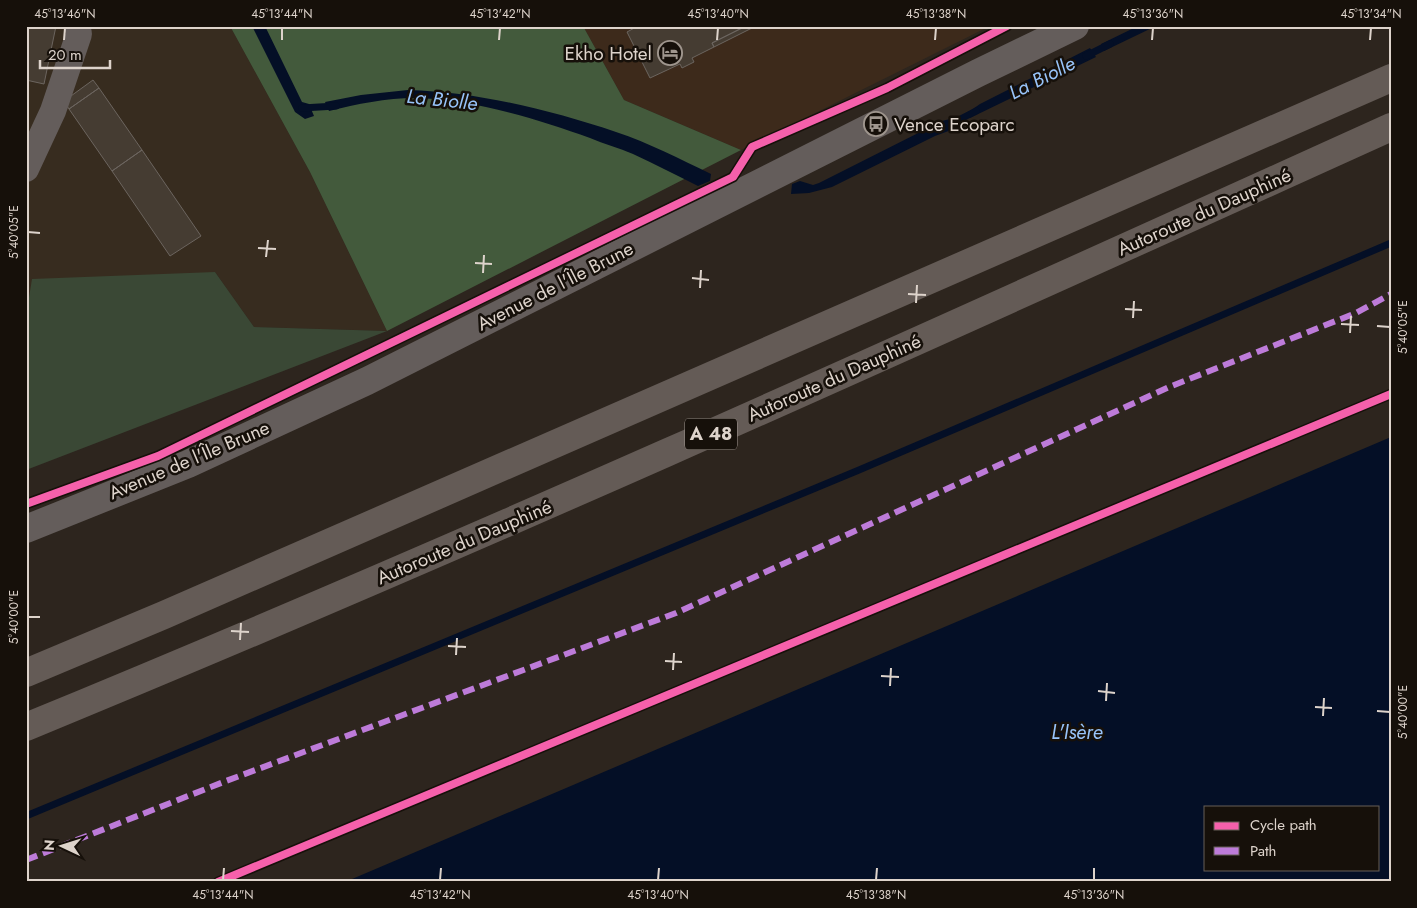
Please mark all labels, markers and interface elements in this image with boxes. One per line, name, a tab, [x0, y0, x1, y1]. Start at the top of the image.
text: 45°13'46"N	[34, 5, 96, 23]
text: 45°13'44"N	[251, 5, 313, 23]
text: 45°13'42"N	[469, 5, 531, 23]
text: 45°13'40"N	[687, 5, 749, 23]
text: 45°13'38"N	[906, 5, 966, 23]
text: 45°13'36"N	[1123, 5, 1183, 23]
text: 45°13'34"N	[1341, 5, 1401, 23]
scale bar	[40, 38, 110, 70]
place label: Ekho Hotel	[564, 40, 652, 67]
hotel icon: Ekho Hotel	[657, 40, 683, 66]
text: 20 m	[48, 44, 82, 66]
water label: La Biolle	[1004, 49, 1080, 107]
water label: La Biolle	[405, 82, 479, 118]
bus stop icon: Vence Ecoparc	[863, 111, 889, 137]
place label: Vence Ecoparc	[894, 111, 1015, 138]
street label: Autoroute du Dauphiné	[1113, 161, 1295, 263]
text: 5°40'05"E	[5, 205, 23, 259]
street label: Avenue de l'Île Brune	[472, 235, 638, 337]
text: 5°40'05"E	[1394, 300, 1412, 354]
street label: Autoroute du Dauphiné	[743, 327, 925, 429]
street label: Avenue de l'Île Brune	[104, 414, 274, 506]
road number: A 48	[685, 418, 737, 449]
street label: Autoroute du Dauphiné	[372, 493, 556, 591]
text: 5°40'00"E	[5, 590, 23, 644]
text: 5°40'00"E	[1394, 685, 1412, 739]
water label: L'Isère	[1051, 718, 1103, 747]
legend	[1204, 806, 1380, 870]
text: Cycle path	[1250, 814, 1317, 836]
north arrow	[38, 820, 88, 870]
text: N	[39, 839, 59, 851]
text: Path	[1250, 840, 1276, 862]
text: 45°13'44"N	[192, 886, 254, 904]
text: 45°13'42"N	[409, 886, 471, 904]
text: 45°13'40"N	[627, 886, 689, 904]
text: 45°13'38"N	[846, 886, 906, 904]
text: 45°13'36"N	[1064, 886, 1124, 904]

